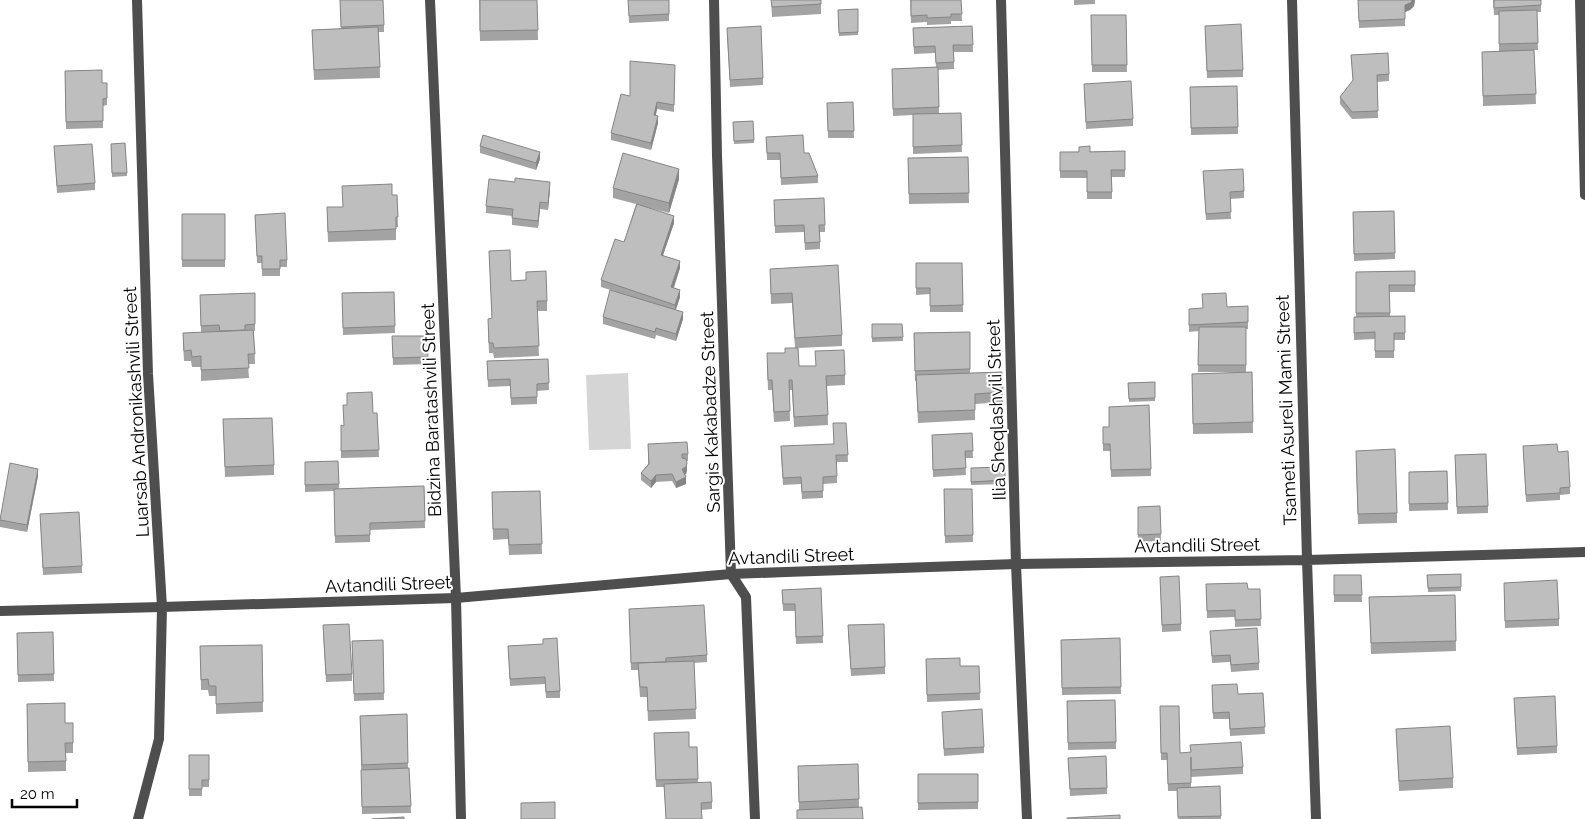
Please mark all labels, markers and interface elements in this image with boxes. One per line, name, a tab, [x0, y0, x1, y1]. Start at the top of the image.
street label: Luarsab Andronikashvili Street	[119, 286, 153, 538]
street label: Tsameti Asureli Mami Street	[1271, 294, 1301, 526]
street label: Bidzina Baratashvili Street	[417, 303, 445, 517]
street label: Sargis Kakabadze Street	[696, 311, 724, 513]
street label: Ilia Sheqlashvili Street	[982, 319, 1010, 501]
street label: Avtandili Street	[1134, 533, 1260, 557]
street label: Avtandili Street	[728, 543, 854, 569]
street label: Avtandili Street	[325, 571, 451, 597]
scale bar	[12, 776, 78, 808]
text: 20 m	[20, 785, 55, 803]

